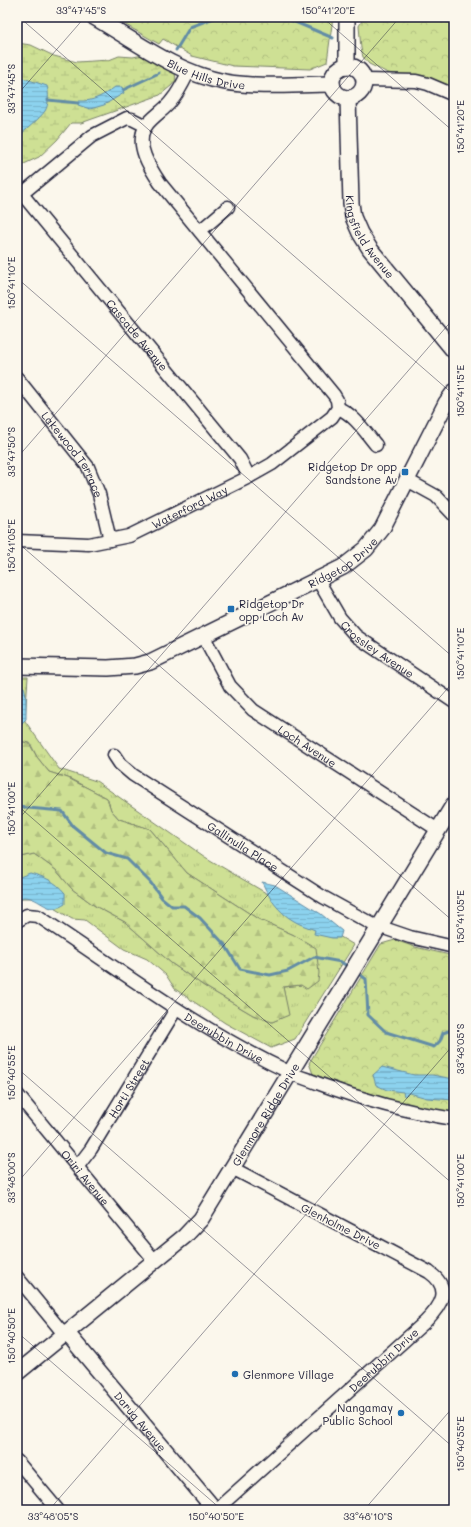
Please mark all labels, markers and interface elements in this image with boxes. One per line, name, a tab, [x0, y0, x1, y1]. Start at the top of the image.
text: 33°47'45"S	[56, 3, 106, 17]
text: 150°41'20"E	[301, 3, 355, 17]
street label: Blue Hills Drive	[165, 55, 246, 92]
text: 33°47'45"S	[4, 64, 18, 114]
text: 150°41'20"E	[453, 100, 467, 154]
street label: Kingsfield Avenue	[343, 195, 398, 281]
text: 150°41'10"E	[4, 256, 18, 309]
street label: Cascade Avenue	[104, 295, 172, 374]
text: 150°41'15"E	[453, 365, 467, 417]
street label: Lakewood Terrace	[39, 408, 107, 500]
text: 33°47'50"S	[4, 426, 18, 477]
place label: Ridgetop Dr opp Sandstone Av	[308, 459, 397, 487]
marker: Ridgetop Dr opp Sandstone Av	[400, 467, 410, 477]
street label: Waterford Way	[149, 481, 230, 531]
text: 150°41'05"E	[4, 519, 18, 573]
street label: Ridgetop Drive	[305, 533, 381, 591]
place label: Ridgetop Dr opp Loch Av	[239, 596, 304, 624]
marker: Ridgetop Dr opp Loch Av	[226, 604, 236, 614]
street label: Crossley Avenue	[338, 617, 417, 681]
text: 150°41'10"E	[453, 627, 467, 680]
street label: Loch Avenue	[276, 721, 340, 770]
text: 150°41'00"E	[4, 782, 18, 836]
street label: Gallinulla Place	[205, 818, 282, 874]
text: 150°41'05"E	[453, 890, 467, 944]
street label: Deerubbin Drive	[182, 1008, 266, 1066]
text: 33°48'05"S	[453, 1023, 467, 1074]
text: 150°40'55"E	[4, 1045, 18, 1101]
street label: Horti Street	[104, 1055, 152, 1120]
street label: Glenmore Ridge Drive	[228, 1060, 302, 1168]
street label: Oriri Avenue	[58, 1146, 113, 1208]
text: 33°48'00"S	[4, 1152, 18, 1204]
text: 150°41'00"E	[453, 1154, 467, 1208]
street label: Glenholme Drive	[299, 1199, 384, 1253]
text: 150°40'50"E	[4, 1308, 18, 1364]
street label: Deerubbin Drive	[345, 1324, 421, 1395]
place label: Glenmore Village	[243, 1367, 334, 1382]
marker: Glenmore Village	[230, 1369, 240, 1379]
street label: Darug Avenue	[111, 1388, 170, 1455]
place label: Nangamay Public School	[322, 1400, 393, 1428]
marker: Nangamay Public School	[396, 1408, 406, 1418]
text: 150°40'55"E	[453, 1416, 467, 1472]
text: 33°48'05"S	[28, 1509, 79, 1523]
text: 150°40'50"E	[188, 1509, 244, 1523]
text: 33°48'10"S	[343, 1509, 393, 1523]

